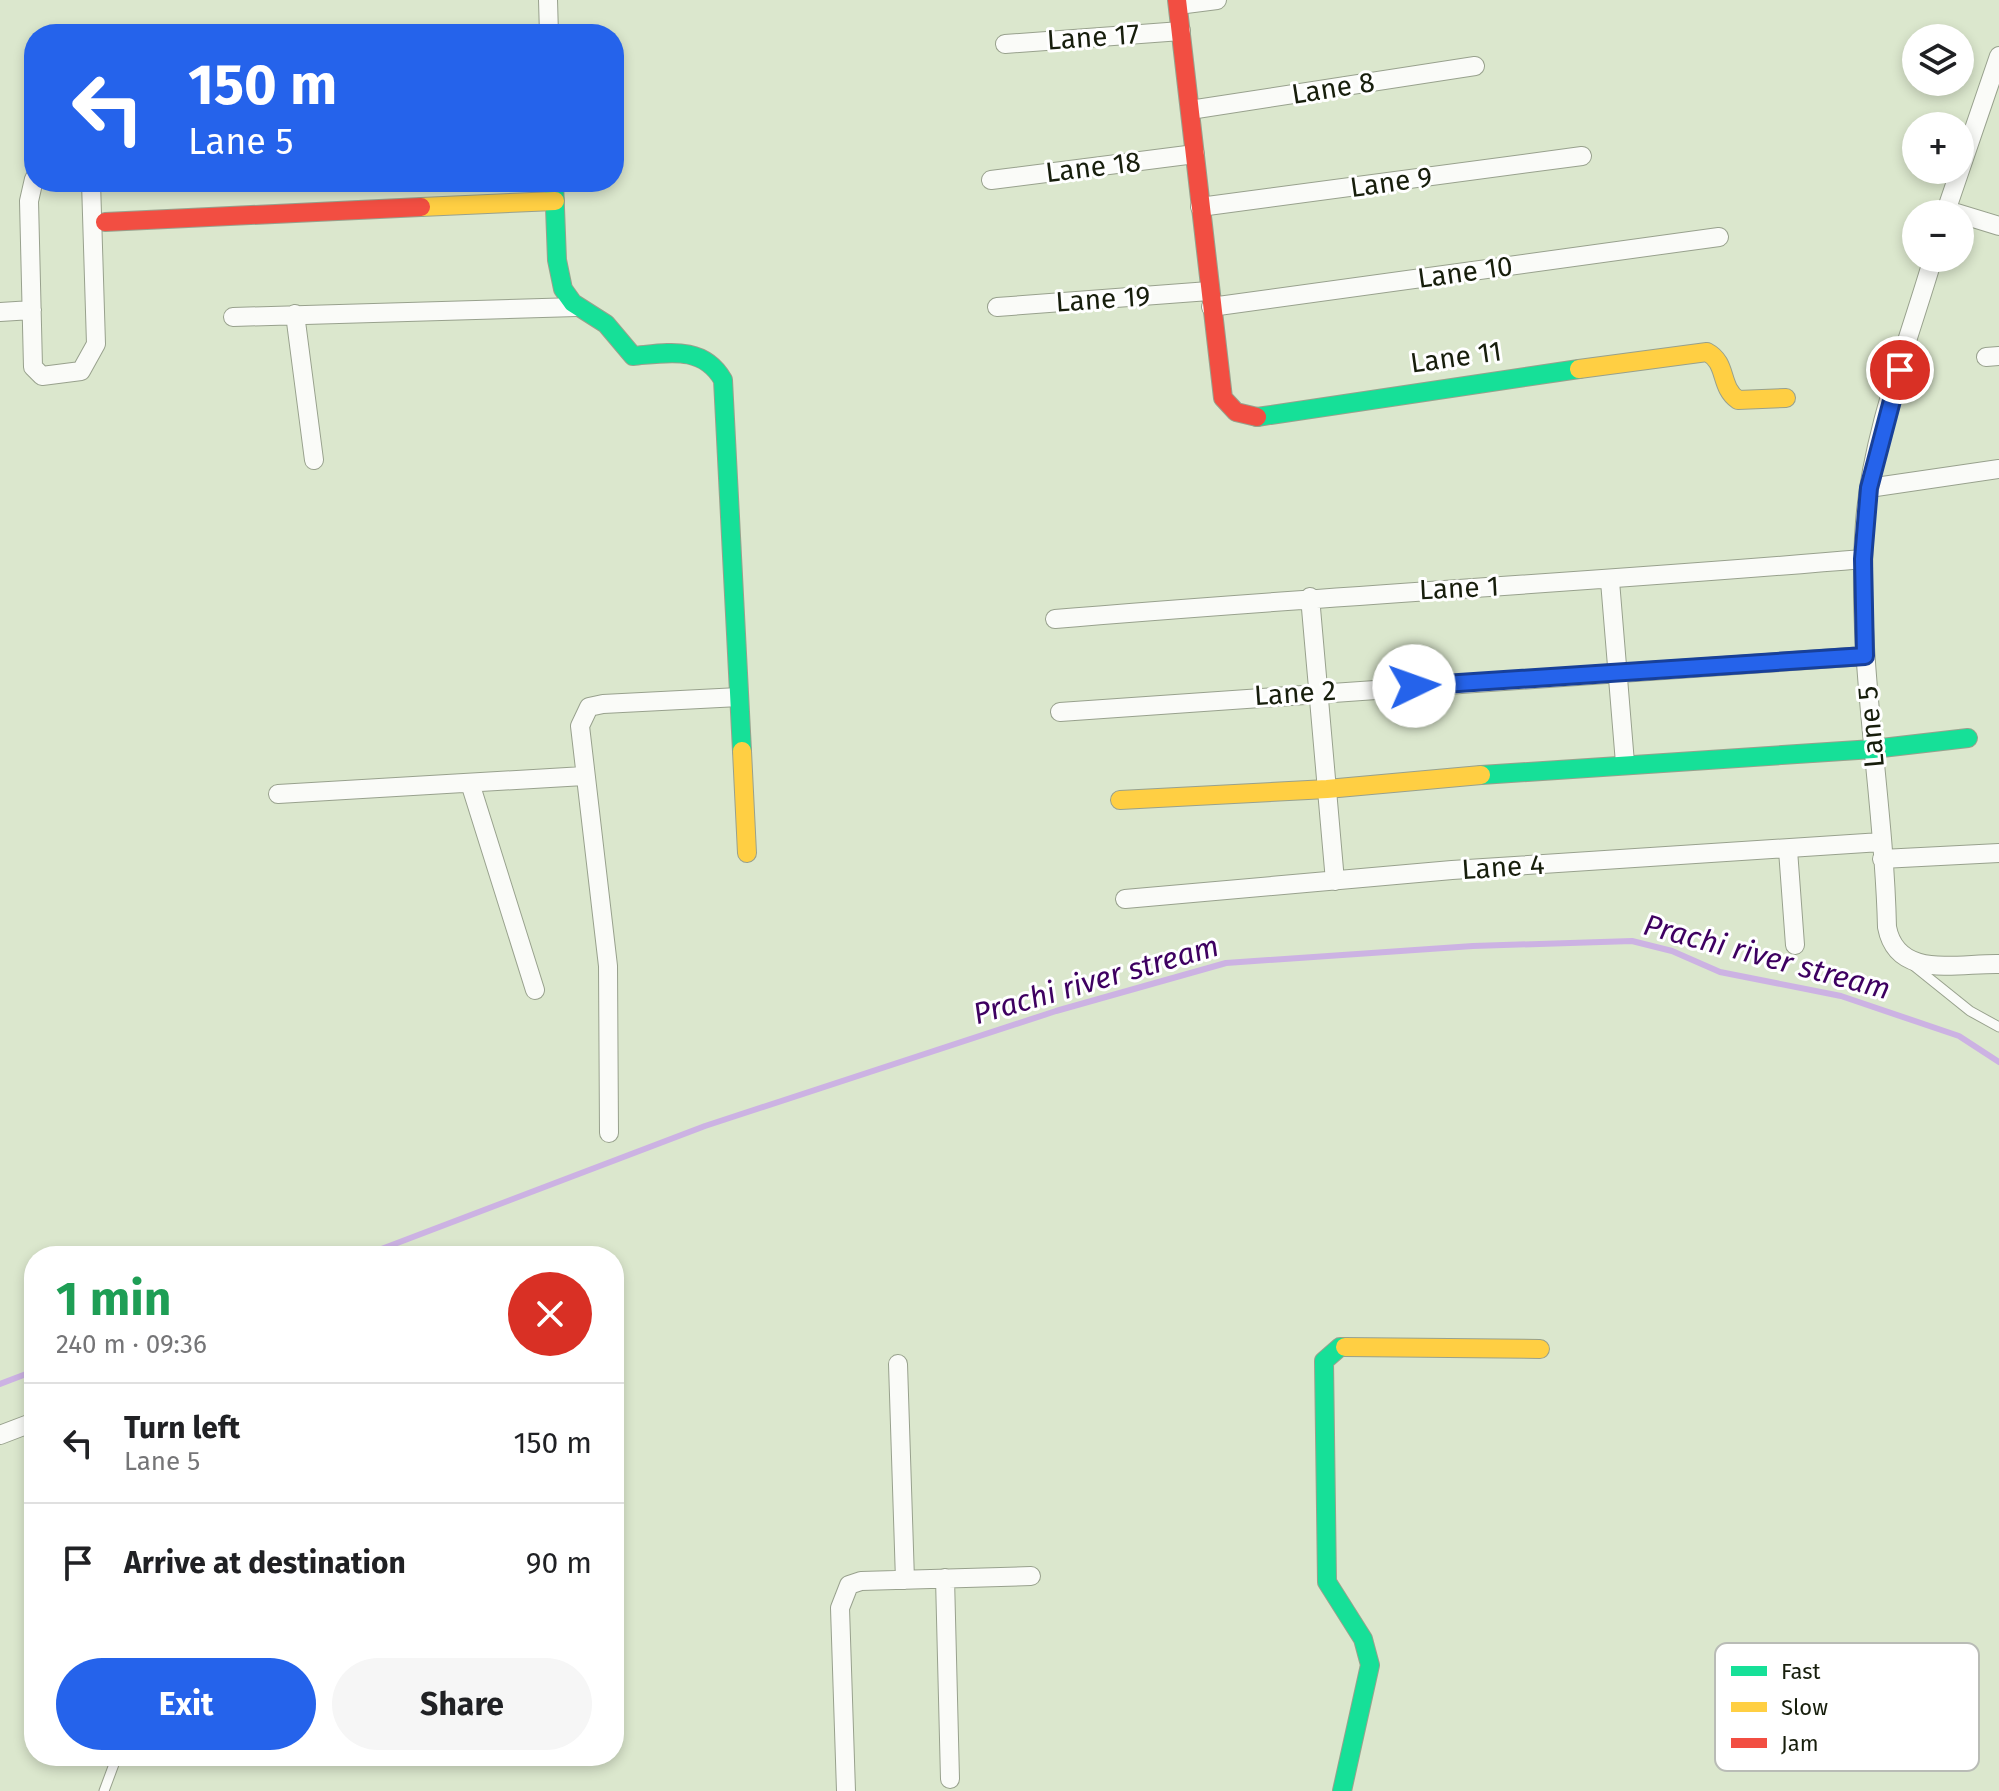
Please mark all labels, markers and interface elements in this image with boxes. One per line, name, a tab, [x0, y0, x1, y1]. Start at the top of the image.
street label: Lane 17	[1046, 17, 1140, 57]
map controls	[1902, 24, 1974, 272]
button: layers	[1902, 24, 1974, 96]
text: 150 m	[188, 52, 337, 119]
icon: left	[56, 56, 160, 160]
street label: Lane 8	[1289, 65, 1377, 111]
button: +	[1902, 112, 1974, 184]
text: Lane 5	[188, 120, 293, 164]
street label: Lane 18	[1044, 145, 1142, 189]
street label: Lane 9	[1348, 160, 1434, 204]
button: −	[1902, 200, 1974, 272]
street label: Lane 10	[1415, 249, 1515, 295]
street label: Lane 19	[1055, 279, 1151, 319]
street label: Lane 11	[1408, 334, 1504, 380]
pin	[1866, 336, 1934, 404]
icon: arrive	[1878, 348, 1922, 392]
street label: Lane 1	[1418, 569, 1500, 607]
position arrow	[1372, 644, 1456, 728]
street label: Lane 2	[1253, 674, 1337, 712]
street label: Lane 5	[1851, 685, 1891, 769]
street label: Lane 4	[1461, 848, 1546, 886]
water label: Prachi river stream	[1640, 907, 1894, 1007]
water label: Prachi river stream	[969, 928, 1223, 1032]
text: 1 min	[56, 1270, 171, 1328]
button: close	[508, 1272, 592, 1356]
text: 240 m · 09:36	[56, 1329, 207, 1360]
text: Turn left	[124, 1410, 240, 1446]
icon: left	[56, 1421, 100, 1465]
text: 150 m	[514, 1425, 592, 1461]
text: Lane 5	[124, 1446, 200, 1477]
icon: arrive	[56, 1541, 100, 1585]
text: Arrive at destination	[124, 1545, 406, 1581]
text: 90 m	[526, 1545, 592, 1581]
legend	[1715, 1643, 1979, 1771]
button: Exit	[56, 1658, 316, 1750]
button: Share	[332, 1658, 592, 1750]
text: Fast	[1781, 1658, 1821, 1685]
text: Slow	[1781, 1694, 1828, 1721]
text: Jam	[1781, 1730, 1819, 1757]

